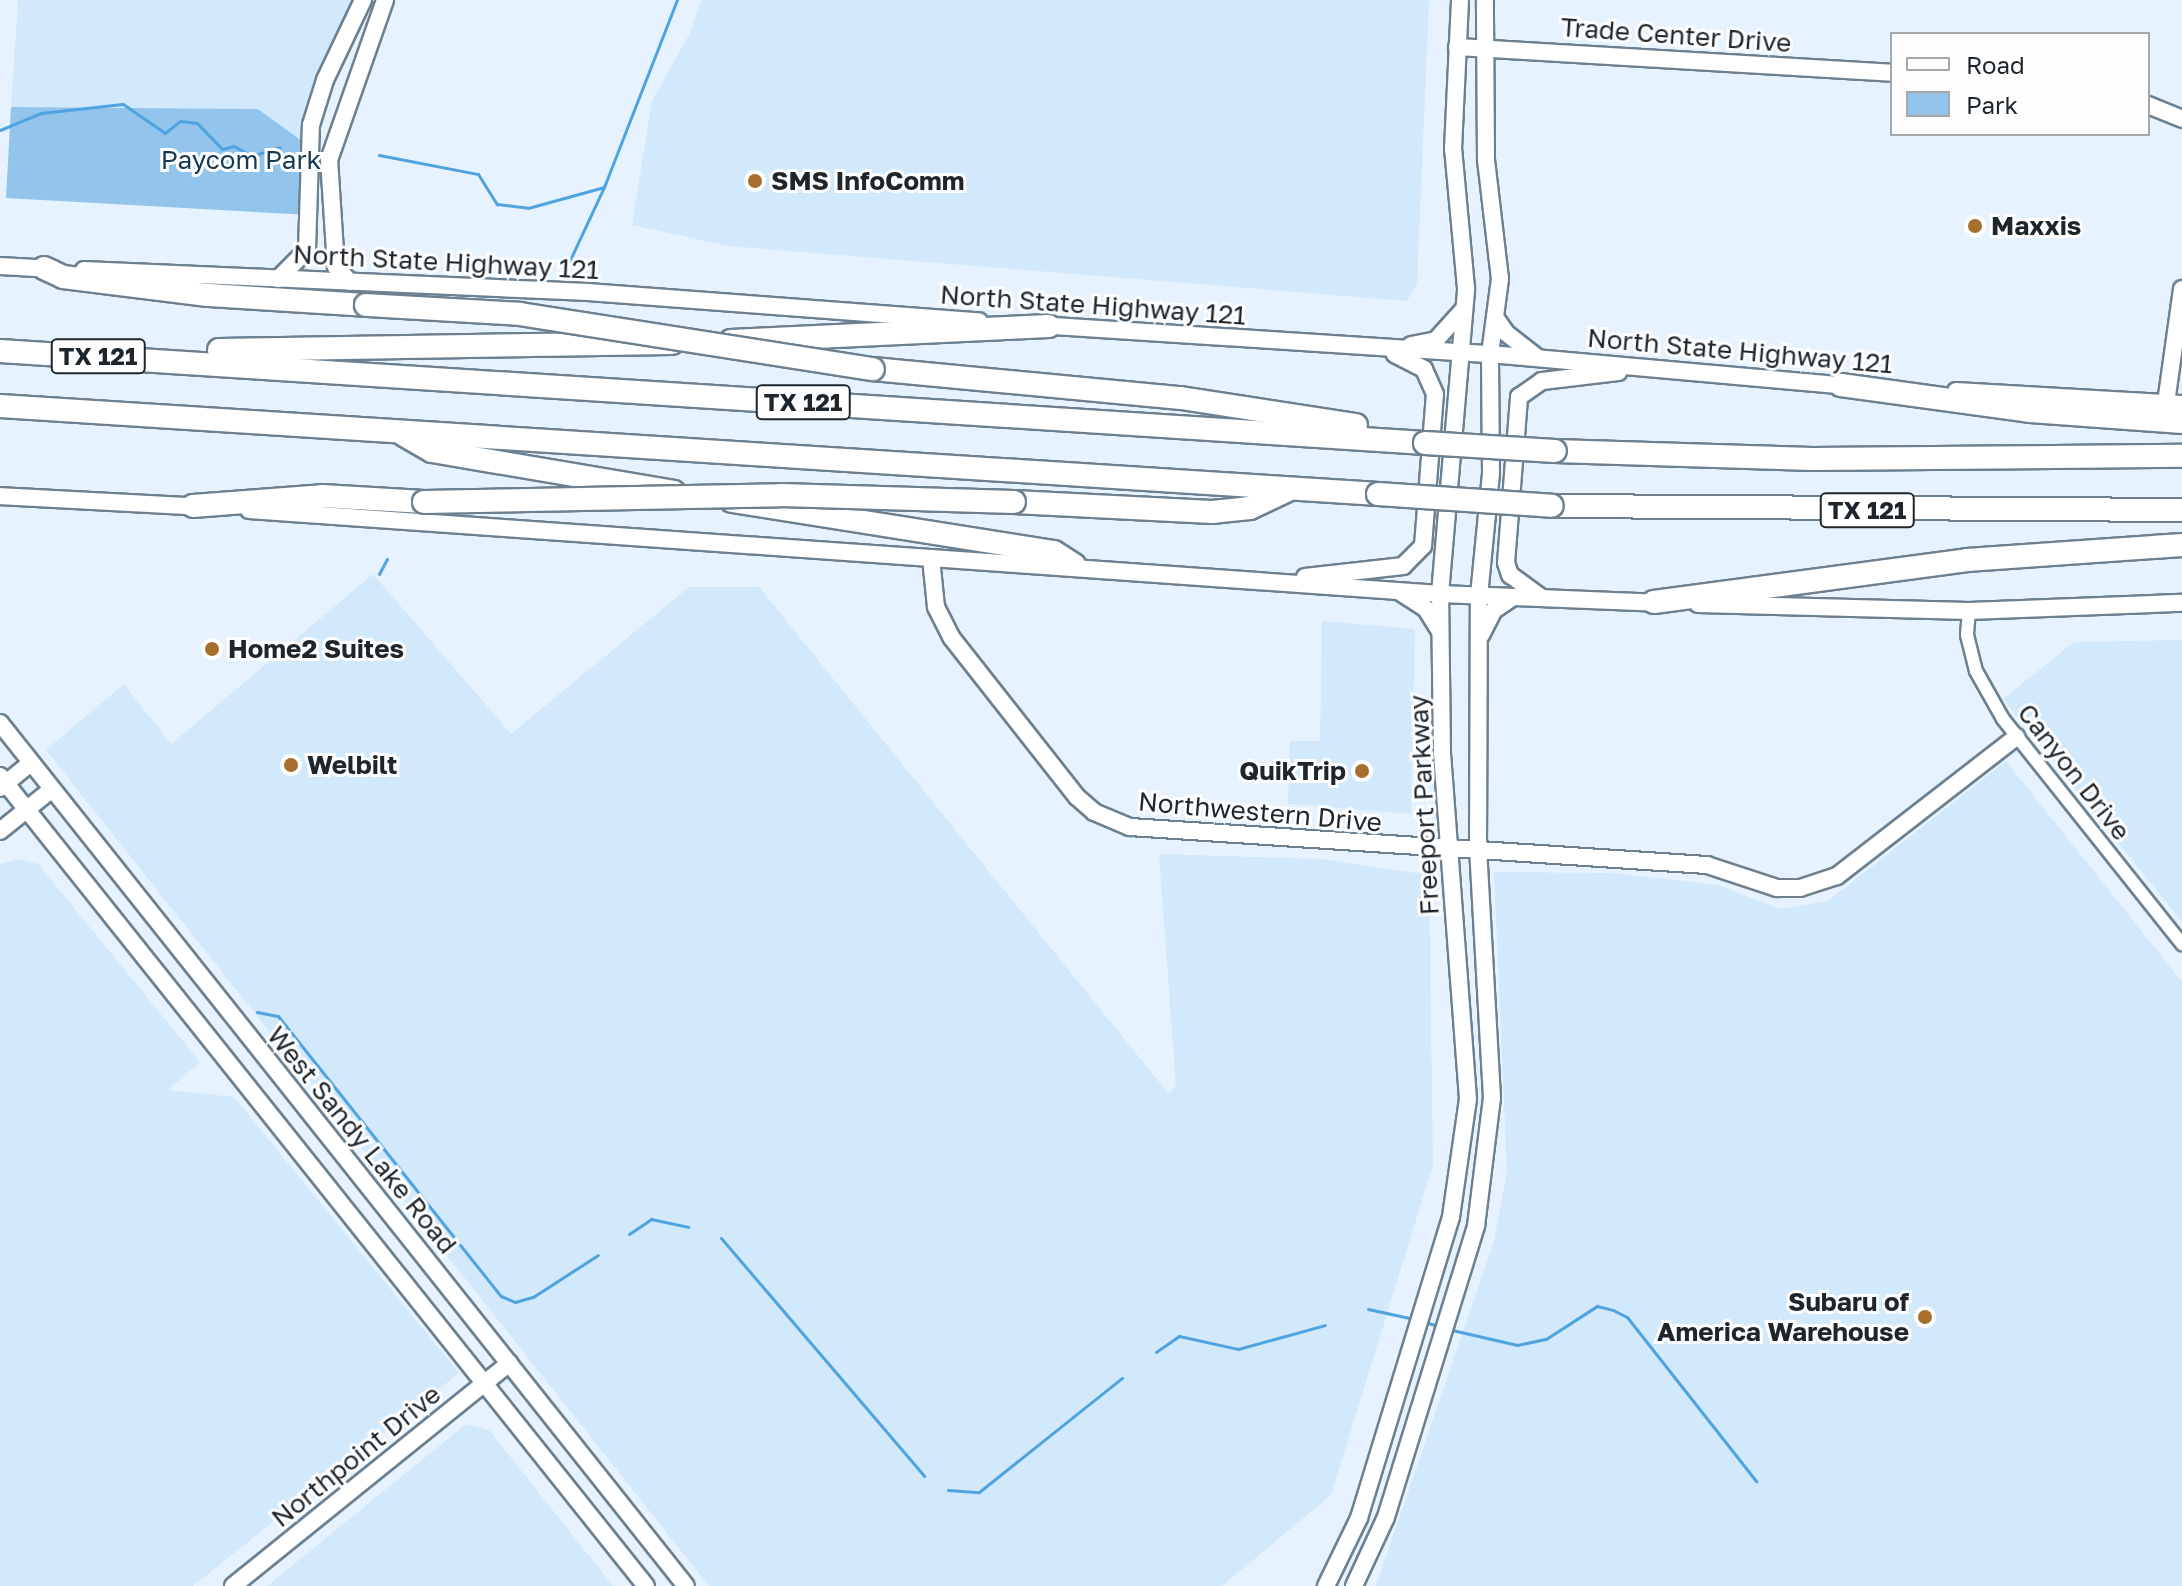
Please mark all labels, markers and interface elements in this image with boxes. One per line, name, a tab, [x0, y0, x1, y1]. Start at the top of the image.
street label: Trade Center Drive	[1560, 11, 1792, 59]
legend	[1890, 32, 2150, 136]
text: Road	[1966, 50, 2025, 79]
text: Park	[1966, 90, 2018, 119]
park label: Paycom Park	[161, 144, 321, 176]
place label: SMS InfoComm	[771, 165, 965, 197]
marker: SMS InfoComm	[746, 172, 764, 190]
place label: Maxxis	[1991, 210, 2081, 242]
marker: Maxxis	[1966, 217, 1984, 235]
street label: North State Highway 121	[292, 238, 600, 286]
street label: North State Highway 121	[939, 279, 1247, 331]
street label: North State Highway 121	[1586, 322, 1894, 380]
road number: TX 121	[50, 336, 146, 376]
road number: TX 121	[755, 382, 851, 422]
road number: TX 121	[1819, 490, 1915, 530]
place label: Home2 Suites	[228, 633, 404, 665]
marker: Home2 Suites	[203, 640, 221, 658]
street label: Freeport Parkway	[1403, 694, 1445, 916]
street label: Canyon Drive	[2011, 698, 2137, 846]
place label: Welbilt	[307, 749, 397, 781]
place label: QuikTrip	[1239, 755, 1346, 787]
marker: Welbilt	[282, 756, 300, 774]
marker: QuikTrip	[1353, 762, 1371, 780]
street label: Northwestern Drive	[1137, 786, 1383, 838]
street label: West Sandy Lake Road	[261, 1020, 463, 1260]
place label: Subaru of America Warehouse	[1657, 1286, 1909, 1348]
marker: Subaru of America Warehouse	[1916, 1308, 1934, 1326]
street label: Northpoint Drive	[265, 1378, 447, 1534]

